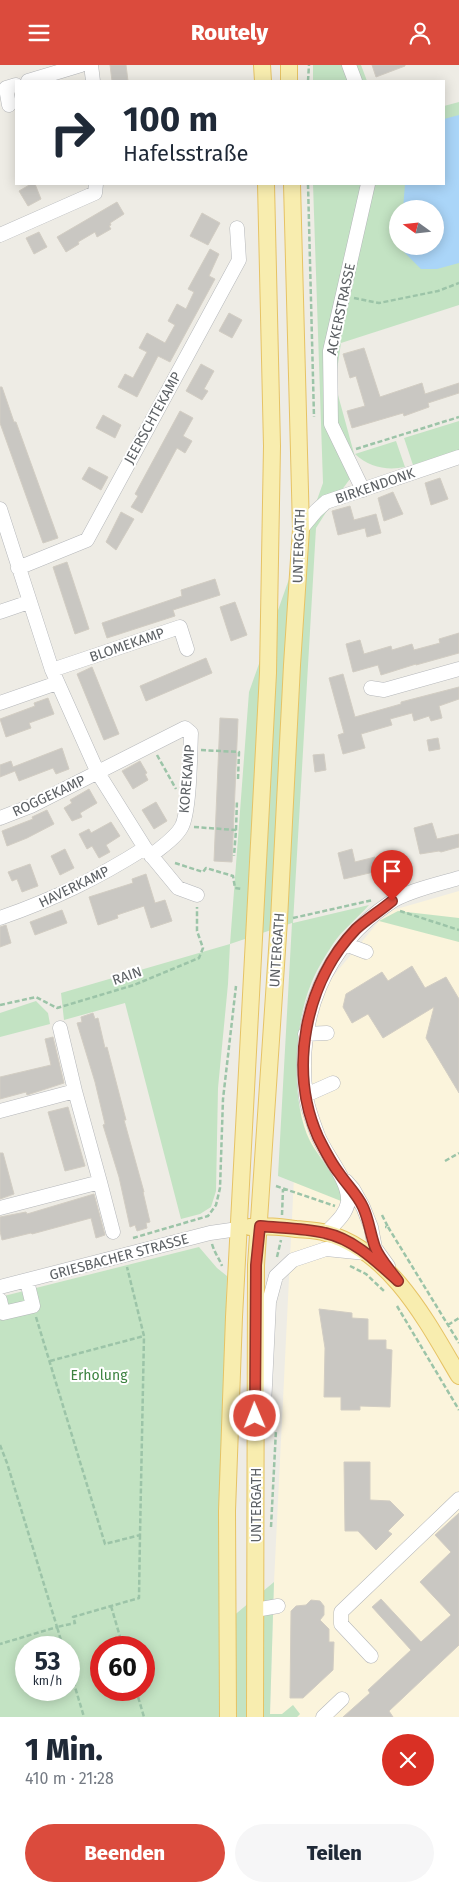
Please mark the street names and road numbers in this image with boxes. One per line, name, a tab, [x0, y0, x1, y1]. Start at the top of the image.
street label: ACKERSTRASSE	[323, 262, 359, 356]
street label: JEERSCHTEKAMP	[121, 369, 185, 467]
street label: BIRKENDONK	[333, 464, 418, 508]
street label: UNTERGATH	[289, 508, 309, 584]
street label: BLOMEKAMP	[87, 624, 167, 666]
street label: KOREKAMP	[176, 744, 198, 814]
street label: ROGGEKAMP	[10, 772, 88, 820]
street label: HAVERKAMP	[36, 863, 112, 911]
street label: UNTERGATH	[266, 912, 288, 988]
street label: RAIN	[110, 963, 144, 989]
street label: GRIESBACHER STRASSE	[48, 1230, 190, 1284]
street label: UNTERGATH	[248, 1468, 265, 1542]

